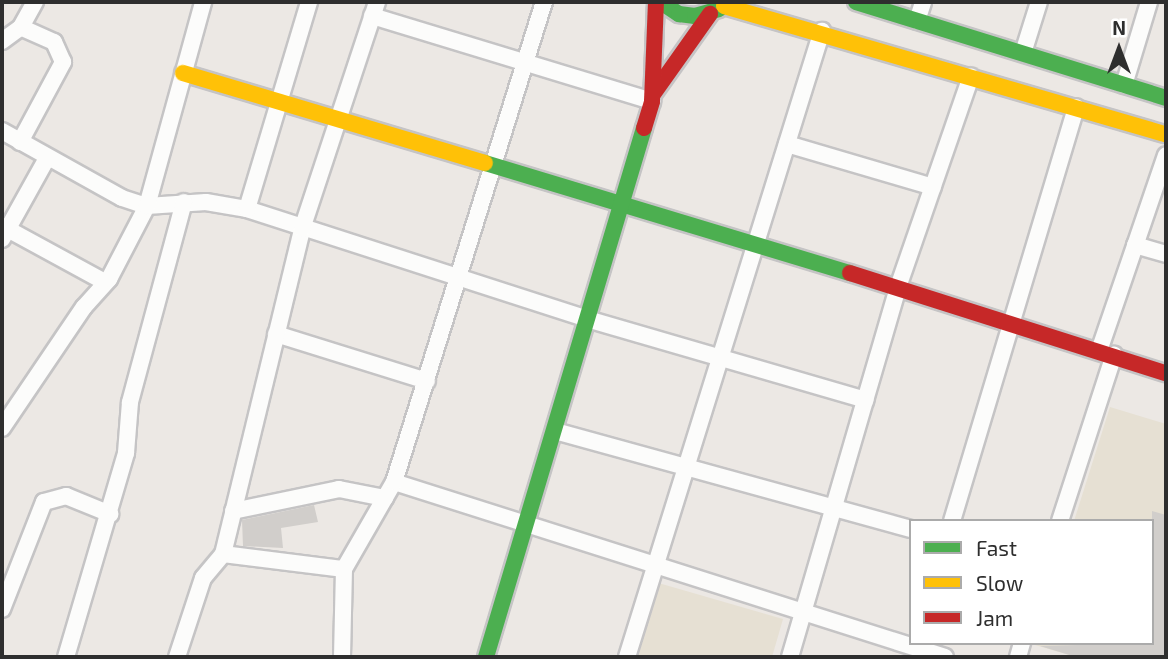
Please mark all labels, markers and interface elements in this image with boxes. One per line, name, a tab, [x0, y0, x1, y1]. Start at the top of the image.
north arrow	[1084, 14, 1154, 84]
text: N	[1112, 16, 1126, 39]
legend	[909, 519, 1154, 645]
text: Fast	[976, 535, 1017, 560]
text: Slow	[976, 570, 1023, 595]
text: Jam	[976, 605, 1013, 630]

